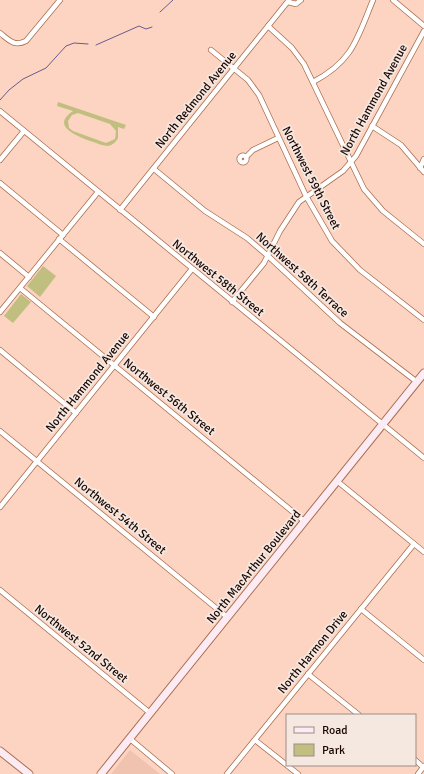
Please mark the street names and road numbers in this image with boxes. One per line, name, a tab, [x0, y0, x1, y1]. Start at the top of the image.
street label: North Hammond Avenue	[337, 42, 411, 158]
street label: North Redmond Avenue	[152, 48, 240, 152]
street label: Northwest 59th Street	[278, 124, 344, 232]
street label: Northwest 58th Terrace	[252, 229, 352, 321]
street label: Northwest 58th Street	[169, 236, 267, 320]
street label: North Hammond Avenue	[43, 329, 133, 435]
street label: Northwest 56th Street	[120, 355, 218, 439]
street label: Northwest 54th Street	[71, 474, 169, 558]
street label: North MacArthur Boulevard	[204, 507, 304, 627]
street label: Northwest 52nd Street	[31, 602, 131, 686]
street label: North Harmon Drive	[275, 607, 351, 697]

